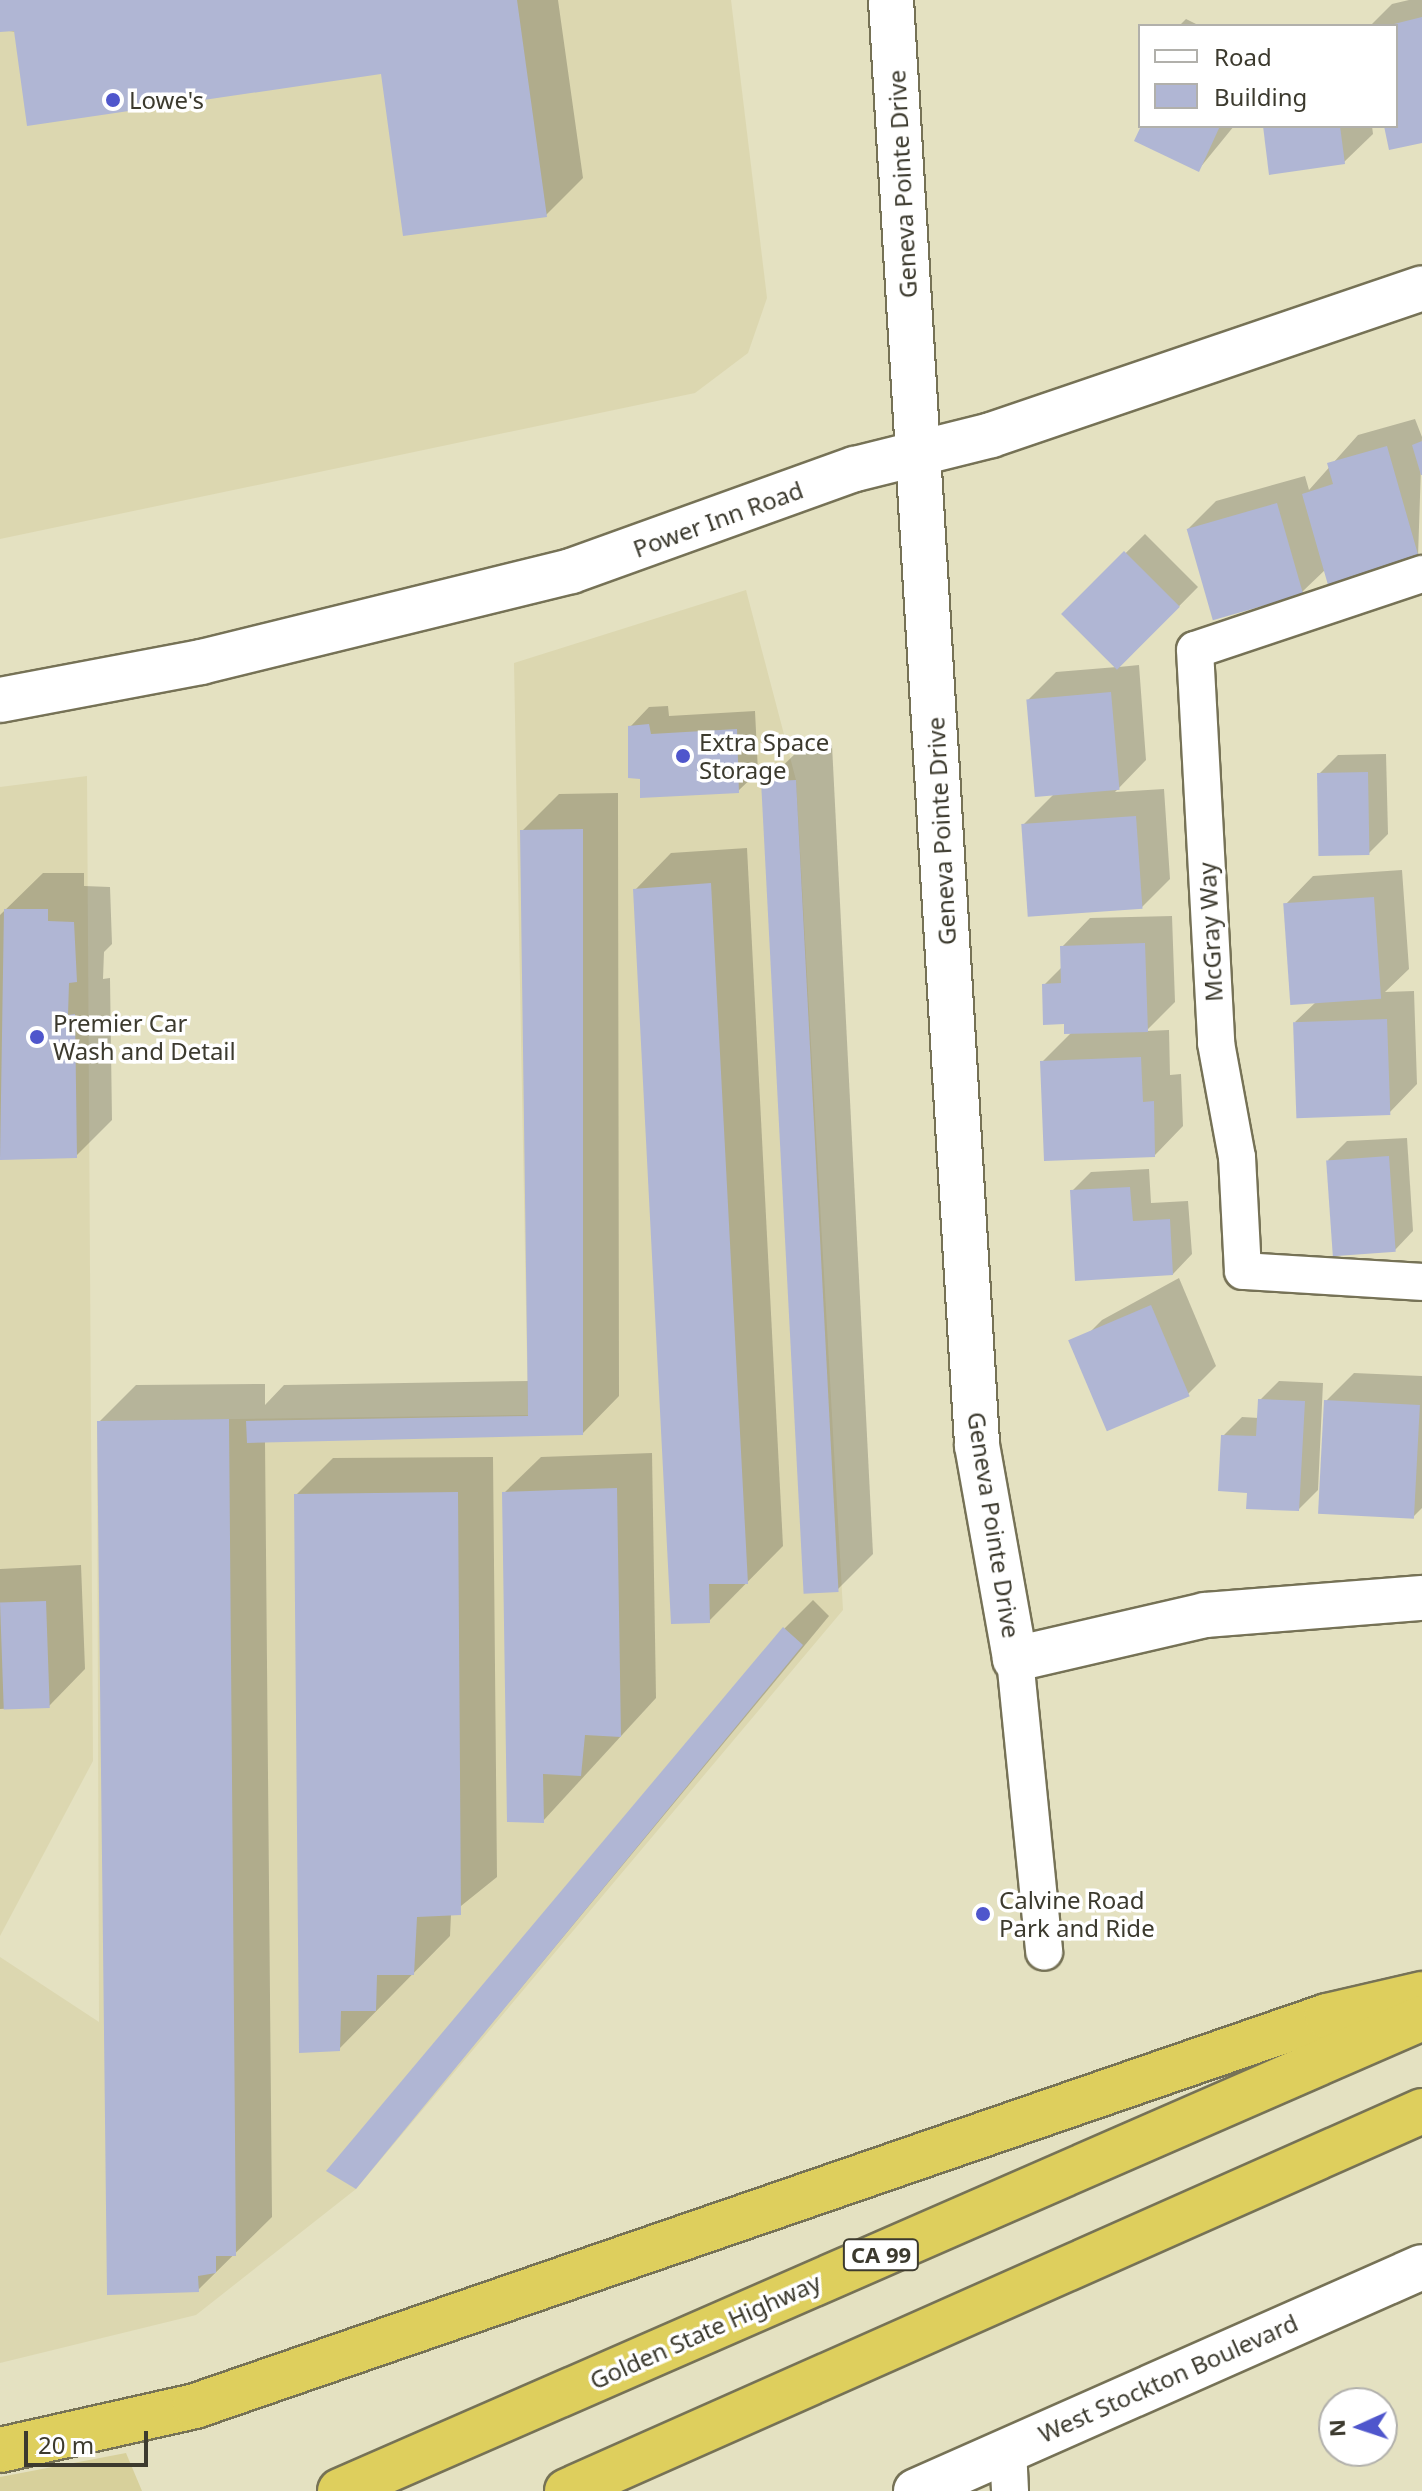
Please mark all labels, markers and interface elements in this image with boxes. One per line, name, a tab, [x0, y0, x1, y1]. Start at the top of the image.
legend	[1138, 24, 1398, 128]
text: Road	[1214, 40, 1272, 73]
street label: Geneva Pointe Drive	[882, 69, 922, 299]
text: Building	[1214, 80, 1307, 113]
place label: Lowe's	[129, 86, 204, 114]
marker: Lowe's	[104, 91, 122, 109]
street label: Power Inn Road	[629, 475, 807, 563]
street label: Geneva Pointe Drive	[921, 716, 961, 946]
place label: Extra Space Storage	[699, 728, 829, 784]
marker: Extra Space Storage	[674, 747, 692, 765]
street label: McGray Way	[1192, 862, 1228, 1002]
place label: Premier Car Wash and Detail	[53, 1009, 236, 1065]
marker: Premier Car Wash and Detail	[28, 1028, 46, 1046]
street label: Geneva Pointe Drive	[962, 1410, 1026, 1640]
place label: Calvine Road Park and Ride	[999, 1886, 1155, 1942]
marker: Calvine Road Park and Ride	[974, 1905, 992, 1923]
road number: CA 99	[841, 2237, 921, 2273]
street label: Golden State Highway	[585, 2267, 825, 2395]
street label: West Stockton Boulevard	[1034, 2308, 1302, 2448]
north arrow	[1318, 2387, 1398, 2467]
scale bar	[28, 2415, 152, 2465]
text: N	[1321, 2418, 1351, 2438]
text: 20 m	[38, 2428, 94, 2461]

